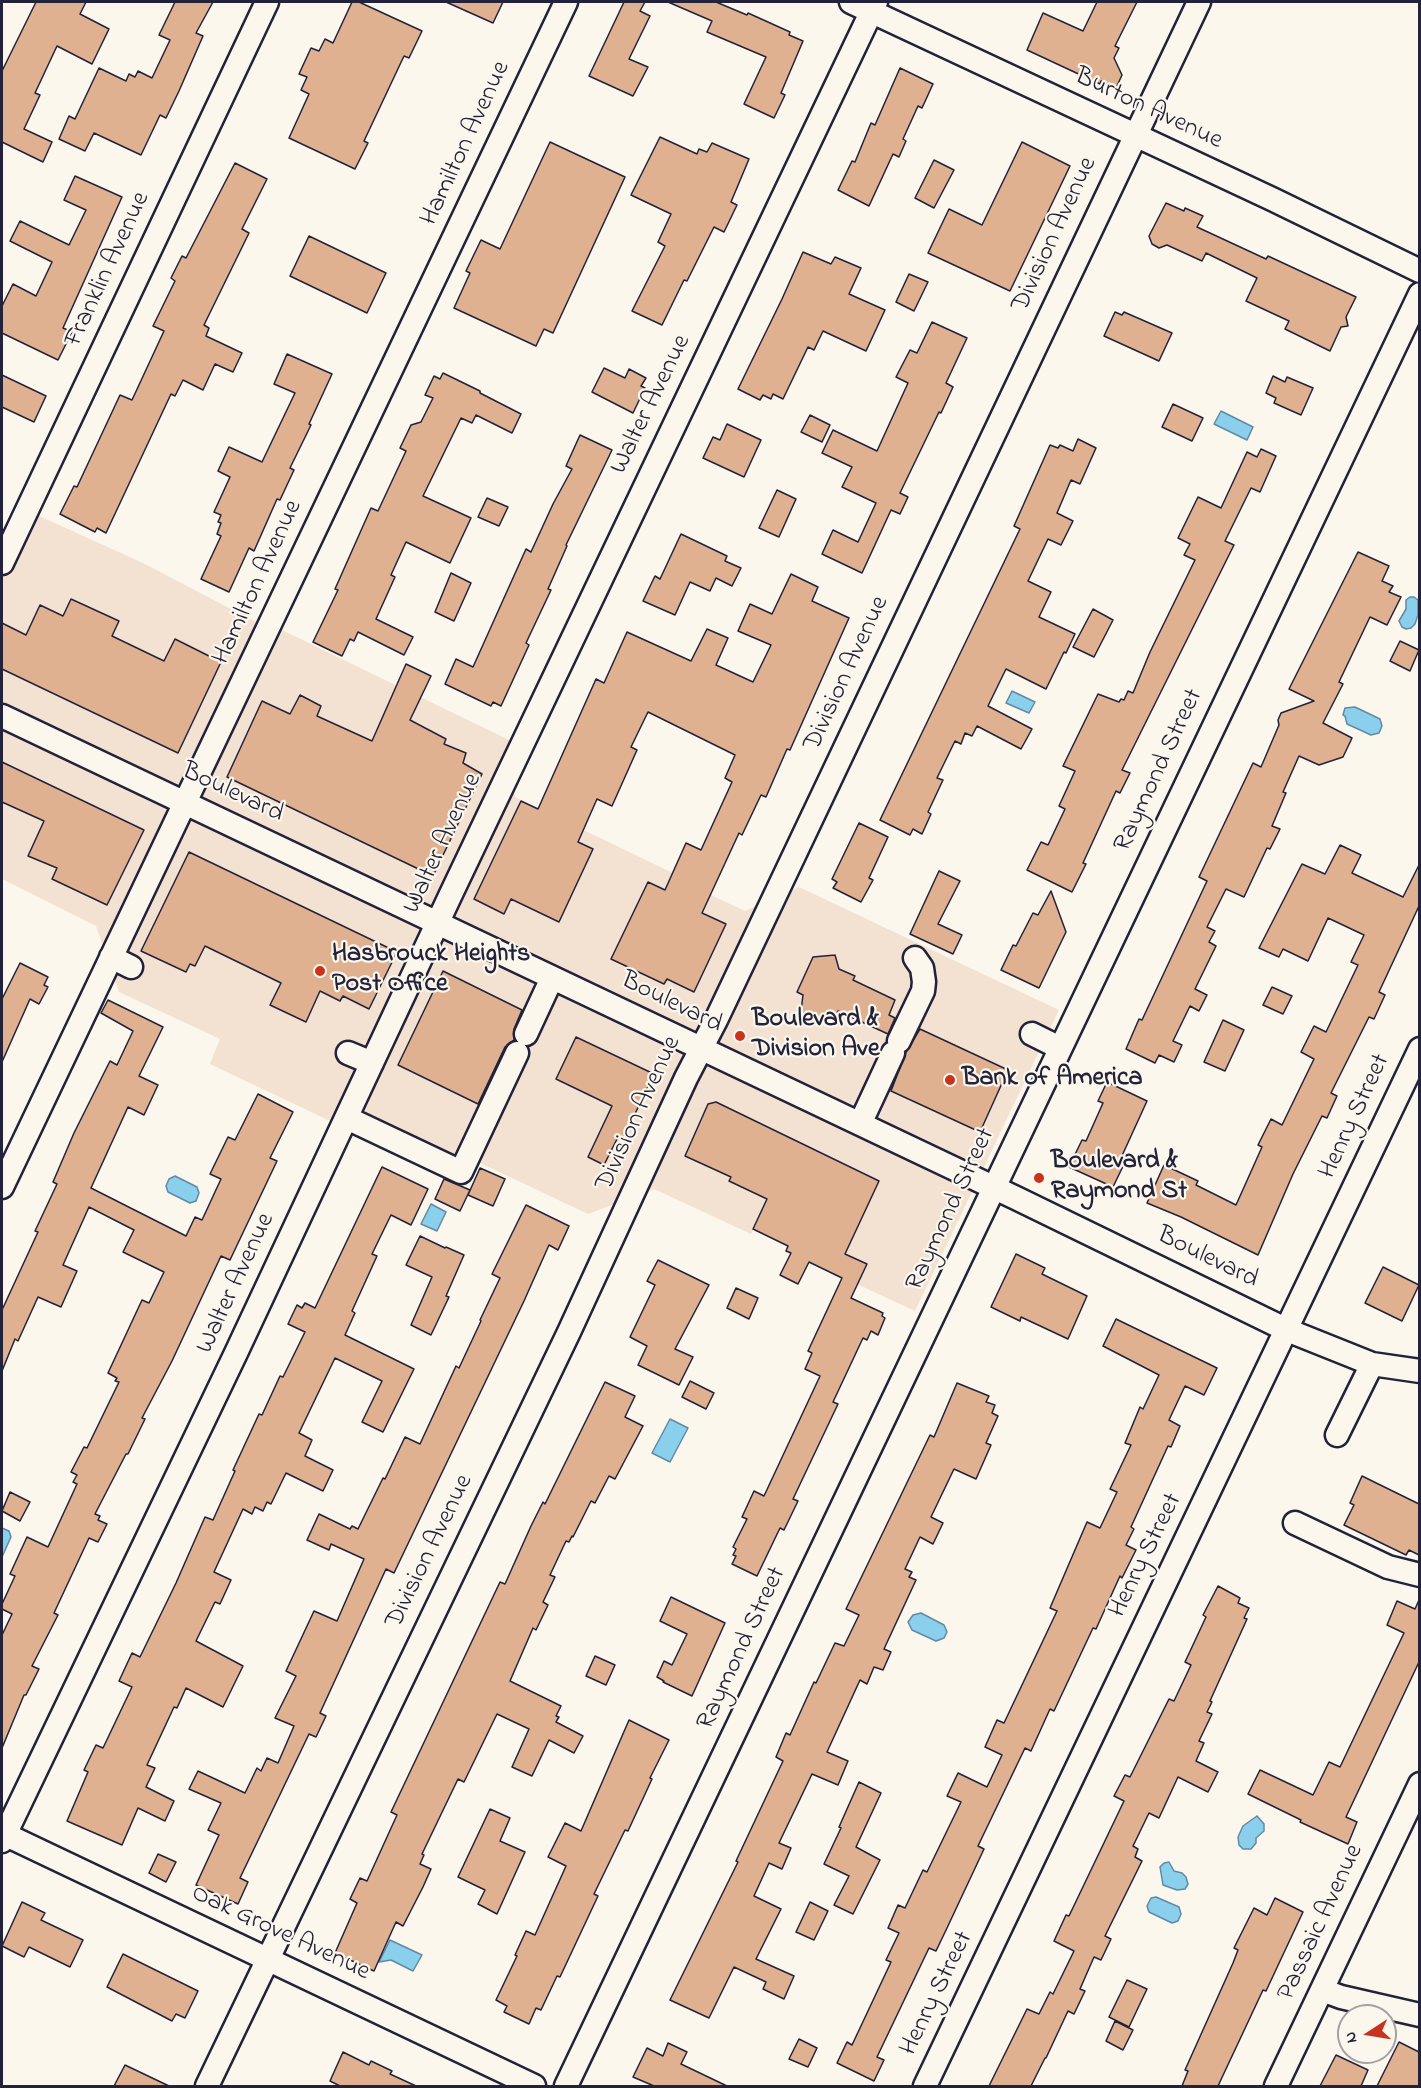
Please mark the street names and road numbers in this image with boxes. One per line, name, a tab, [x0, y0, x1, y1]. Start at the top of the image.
street label: Hamilton Avenue	[415, 57, 519, 231]
street label: Burton Avenue	[1069, 62, 1227, 158]
street label: Division Avenue	[1007, 153, 1105, 317]
street label: Franklin Avenue	[60, 188, 158, 352]
street label: Walter Avenue	[605, 330, 699, 480]
street label: Hamilton Avenue	[207, 496, 311, 670]
street label: Division Avenue	[799, 592, 897, 756]
street label: Raymond Street	[1109, 685, 1211, 857]
street label: Boulevard	[176, 757, 288, 831]
street label: Walter Avenue	[398, 769, 490, 919]
street label: Boulevard	[615, 966, 727, 1042]
street label: Division Avenue	[591, 1032, 689, 1196]
street label: Henry Street	[1314, 1050, 1398, 1184]
street label: Raymond Street	[901, 1124, 1003, 1296]
street label: Walter Avenue	[191, 1209, 283, 1359]
street label: Boulevard	[1151, 1221, 1263, 1297]
street label: Division Avenue	[380, 1470, 482, 1634]
street label: Henry Street	[1104, 1489, 1190, 1623]
street label: Raymond Street	[692, 1563, 794, 1735]
street label: Passaic Avenue	[1272, 1840, 1372, 2006]
street label: Oak Grove Avenue	[186, 1879, 374, 1989]
street label: Henry Street	[895, 1927, 981, 2061]

